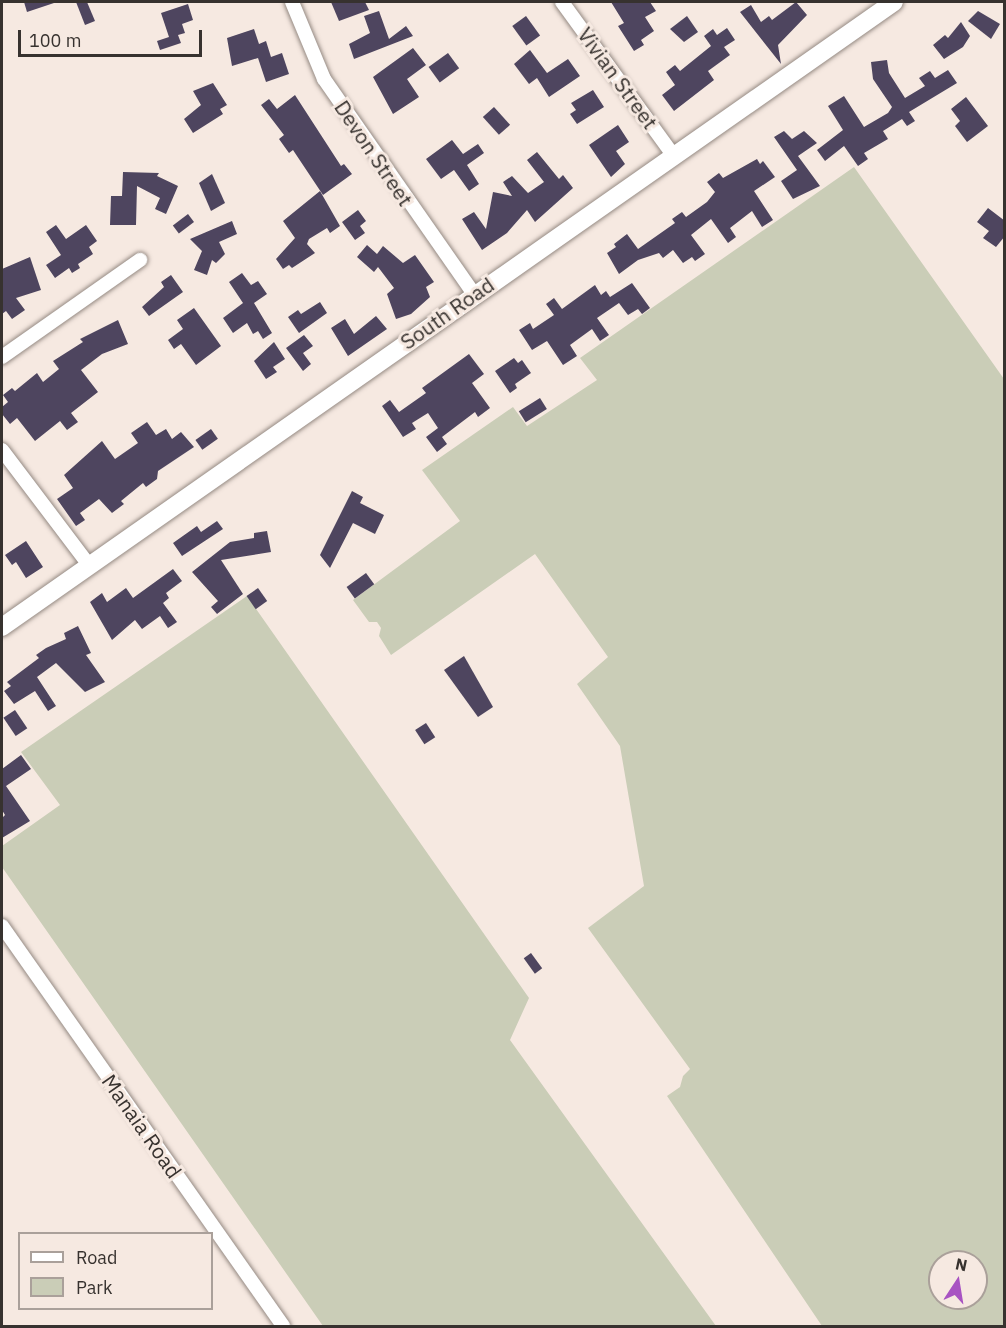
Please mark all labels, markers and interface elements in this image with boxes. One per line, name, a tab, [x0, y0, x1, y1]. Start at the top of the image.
scale bar	[21, 18, 206, 56]
street label: Vivian Street	[573, 22, 663, 134]
text: 100 m	[29, 29, 81, 52]
street label: Devon Street	[329, 95, 419, 211]
street label: South Road	[395, 272, 499, 354]
street label: Manaia Road	[97, 1069, 187, 1183]
legend	[18, 1232, 213, 1310]
text: Road	[76, 1246, 117, 1269]
north arrow	[928, 1250, 988, 1310]
text: N	[954, 1253, 969, 1275]
text: Park	[76, 1276, 112, 1299]

